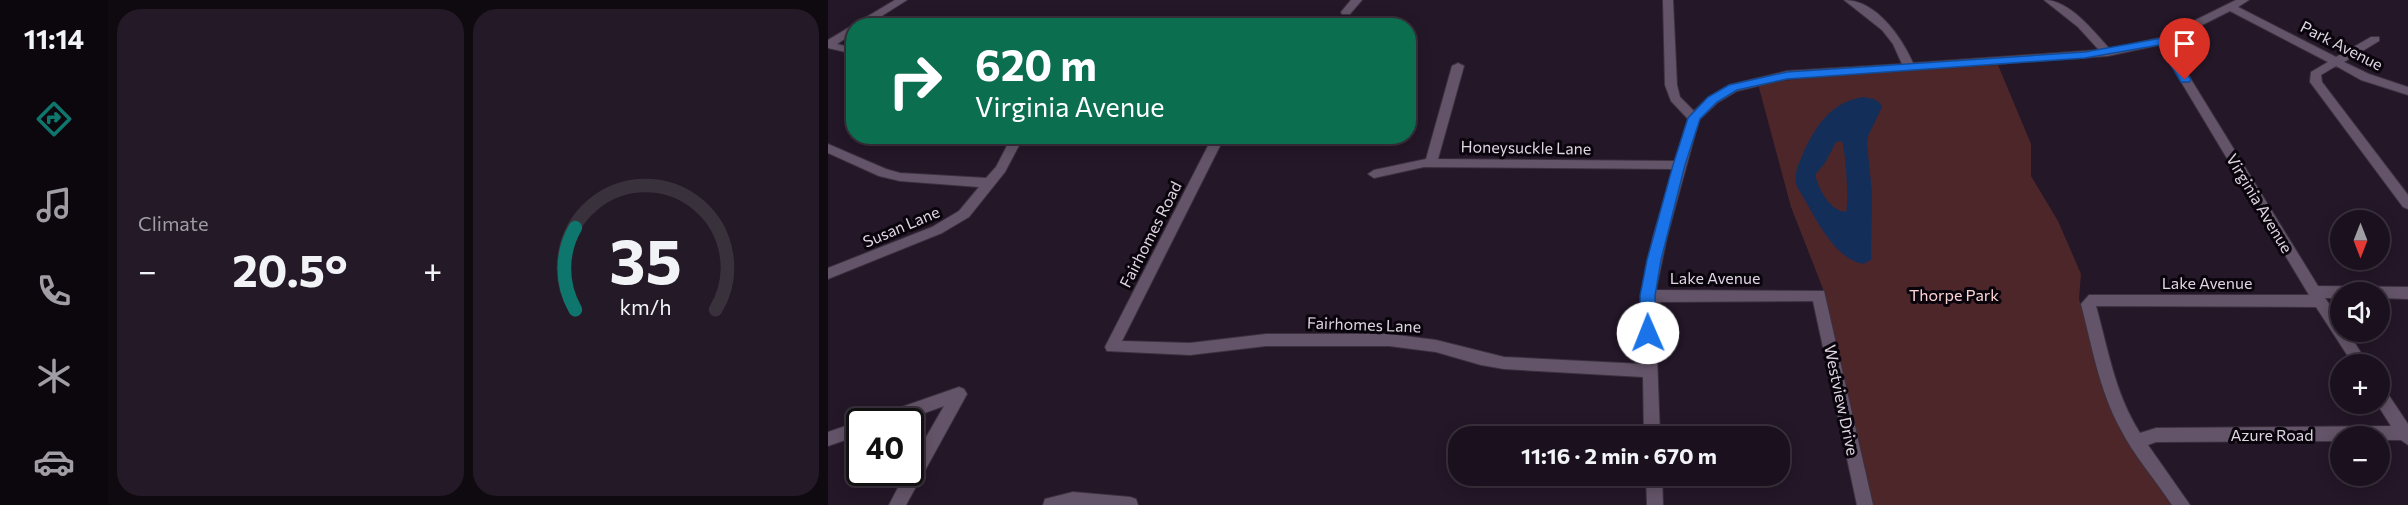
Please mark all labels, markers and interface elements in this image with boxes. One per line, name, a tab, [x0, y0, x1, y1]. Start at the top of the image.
street label: Park Avenue	[2298, 16, 2386, 74]
pin	[2159, 18, 2210, 80]
text: 11:14	[24, 22, 84, 55]
icon: arrive	[2168, 27, 2201, 60]
text: 620 m	[975, 38, 1097, 90]
icon: right	[876, 42, 954, 120]
text: Virginia Avenue	[975, 90, 1165, 123]
icon: directions	[33, 98, 75, 140]
street label: Honeysuckle Lane	[1461, 136, 1591, 158]
street label: Virginia Avenue	[2223, 150, 2297, 256]
street label: Fairhomes Road	[1115, 178, 1185, 290]
icon: music	[33, 184, 75, 226]
street label: Susan Lane	[860, 201, 942, 251]
north arrow	[2330, 210, 2390, 270]
map controls	[2330, 210, 2390, 486]
text: Climate	[138, 211, 208, 235]
text: 35	[609, 221, 682, 297]
text: 20.5°	[232, 241, 348, 296]
text: −	[138, 249, 157, 290]
text: +	[423, 249, 442, 290]
street label: Lake Avenue	[1670, 268, 1760, 287]
icon: phone	[33, 270, 75, 312]
street label: Lake Avenue	[2162, 273, 2252, 292]
button: sound	[2330, 282, 2390, 342]
park label: Thorpe Park	[1909, 285, 1999, 304]
text: km/h	[620, 293, 672, 319]
position arrow	[1616, 301, 1680, 365]
street label: Fairhomes Lane	[1307, 313, 1421, 335]
street label: Westview Drive	[1821, 343, 1863, 457]
button: +	[2330, 354, 2390, 414]
icon: climate	[33, 355, 75, 397]
speed limit sign: 40	[846, 408, 924, 486]
street label: Azure Road	[2231, 425, 2313, 444]
button: −	[2330, 426, 2390, 486]
icon: car	[33, 441, 75, 483]
text: 11:16 · 2 min · 670 m	[1521, 442, 1717, 469]

